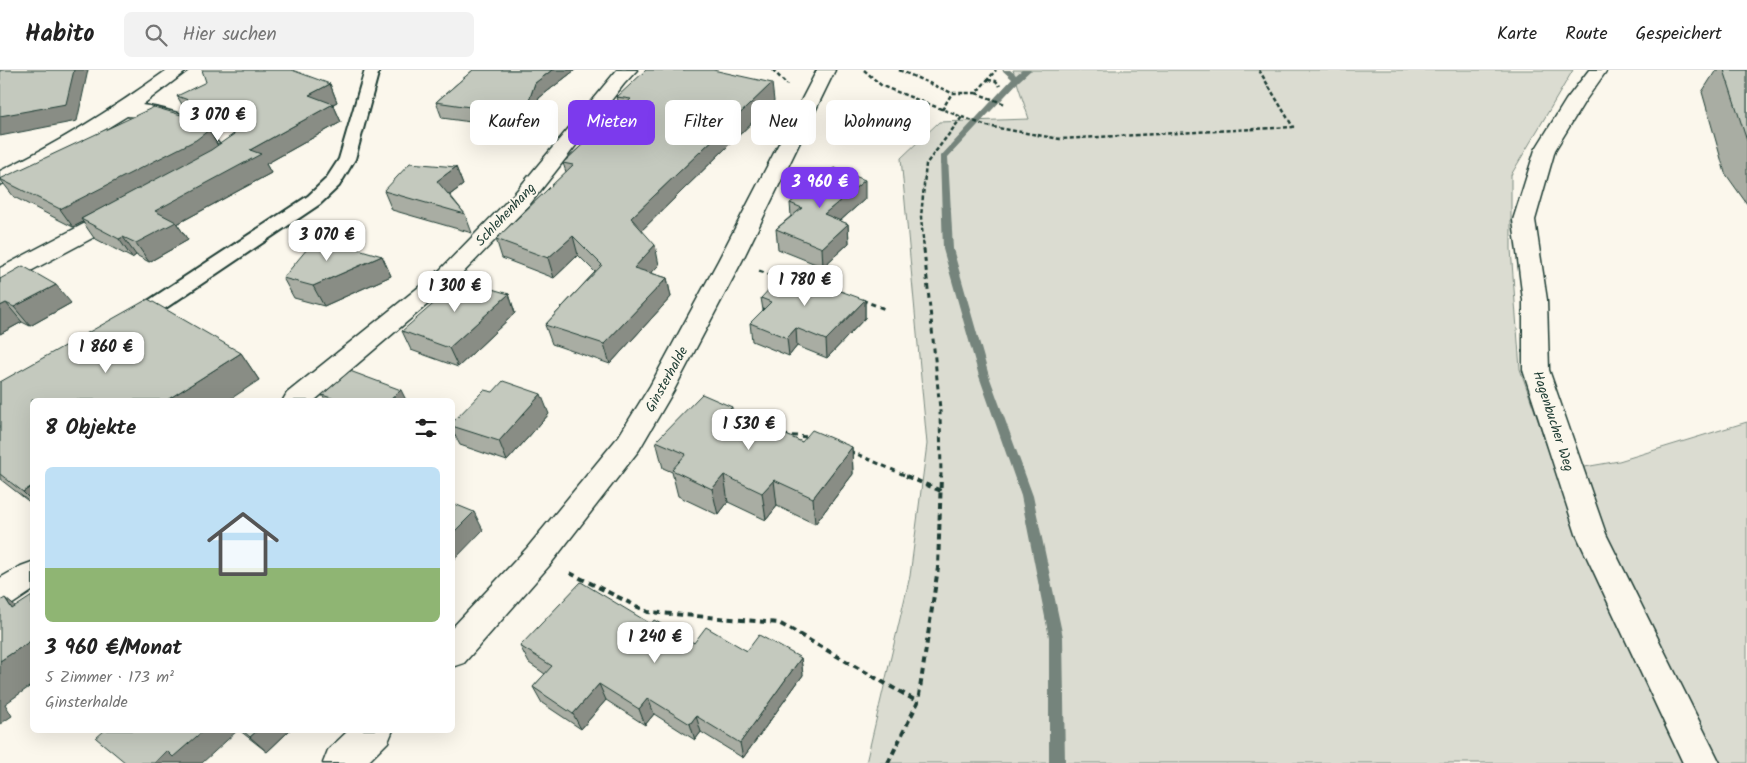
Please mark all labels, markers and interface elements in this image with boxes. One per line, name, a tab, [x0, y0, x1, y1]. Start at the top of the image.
search box	[124, 12, 474, 57]
text: Habito	[25, 15, 94, 54]
text: Hier suchen	[182, 20, 277, 50]
text: Karte	[1497, 20, 1537, 49]
text: Route	[1565, 20, 1608, 49]
text: Gespeichert	[1636, 20, 1722, 49]
icon: search	[142, 21, 170, 49]
pin: 3 070 €	[172, 100, 264, 142]
chip: Kaufen	[470, 100, 558, 145]
chip: Mieten	[568, 100, 655, 145]
chip: Filter	[665, 100, 741, 145]
chip: Neu	[751, 100, 816, 145]
chip: Wohnung	[826, 100, 930, 145]
text: 3 070 €	[190, 103, 246, 128]
pin: 3 960 €	[774, 166, 866, 209]
text: 3 960 €	[792, 170, 848, 195]
street label: Schlehenhang	[470, 178, 541, 252]
pin: 3 070 €	[281, 220, 373, 262]
text: 3 070 €	[299, 223, 355, 248]
pin: 1 780 €	[759, 264, 851, 307]
text: 1 780 €	[779, 268, 831, 293]
pin: 1 300 €	[409, 270, 501, 313]
text: 1 300 €	[429, 274, 481, 299]
pin: 1 860 €	[60, 332, 152, 374]
text: 1 860 €	[79, 335, 133, 360]
street label: Ginsterhalde	[640, 342, 694, 417]
street label: Hagenbucher Weg	[1526, 368, 1580, 474]
pin: 1 530 €	[703, 408, 795, 451]
text: 8 Objekte	[45, 412, 136, 445]
text: 1 530 €	[723, 412, 775, 437]
icon: filters	[412, 414, 440, 442]
icon: home	[198, 499, 288, 589]
pin: 1 240 €	[609, 622, 701, 664]
text: 1 240 €	[628, 625, 682, 650]
text: 3 960 €/Monat	[45, 632, 182, 665]
text: 5 Zimmer · 173 m²	[45, 665, 174, 690]
text: Ginsterhalde	[45, 690, 128, 715]

